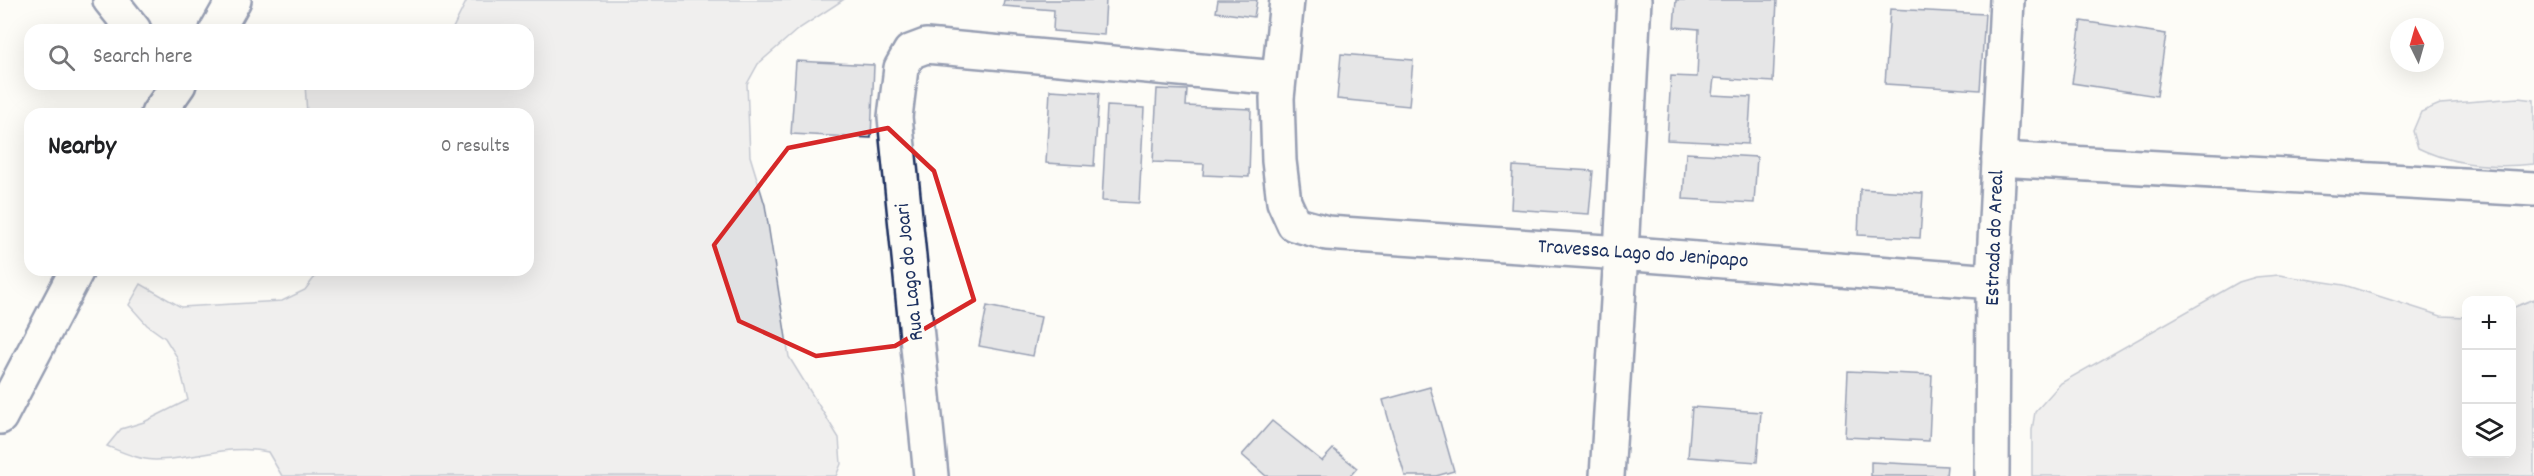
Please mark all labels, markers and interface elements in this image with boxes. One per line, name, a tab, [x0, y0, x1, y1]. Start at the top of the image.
north arrow	[2390, 18, 2444, 72]
search box	[24, 24, 534, 90]
icon: search	[45, 41, 78, 74]
text: Search here	[93, 42, 192, 73]
text: Nearby	[48, 129, 116, 166]
text: 0 results	[441, 133, 510, 161]
street label: Estrada do Areal	[1979, 170, 2013, 306]
street label: Rua Lago do Joari	[889, 202, 933, 342]
street label: Travessa Lago do Jenipapo	[1537, 233, 1749, 277]
map controls	[2462, 296, 2516, 458]
button: +	[2462, 296, 2516, 350]
button: −	[2462, 350, 2516, 404]
button: layers	[2462, 404, 2516, 458]

